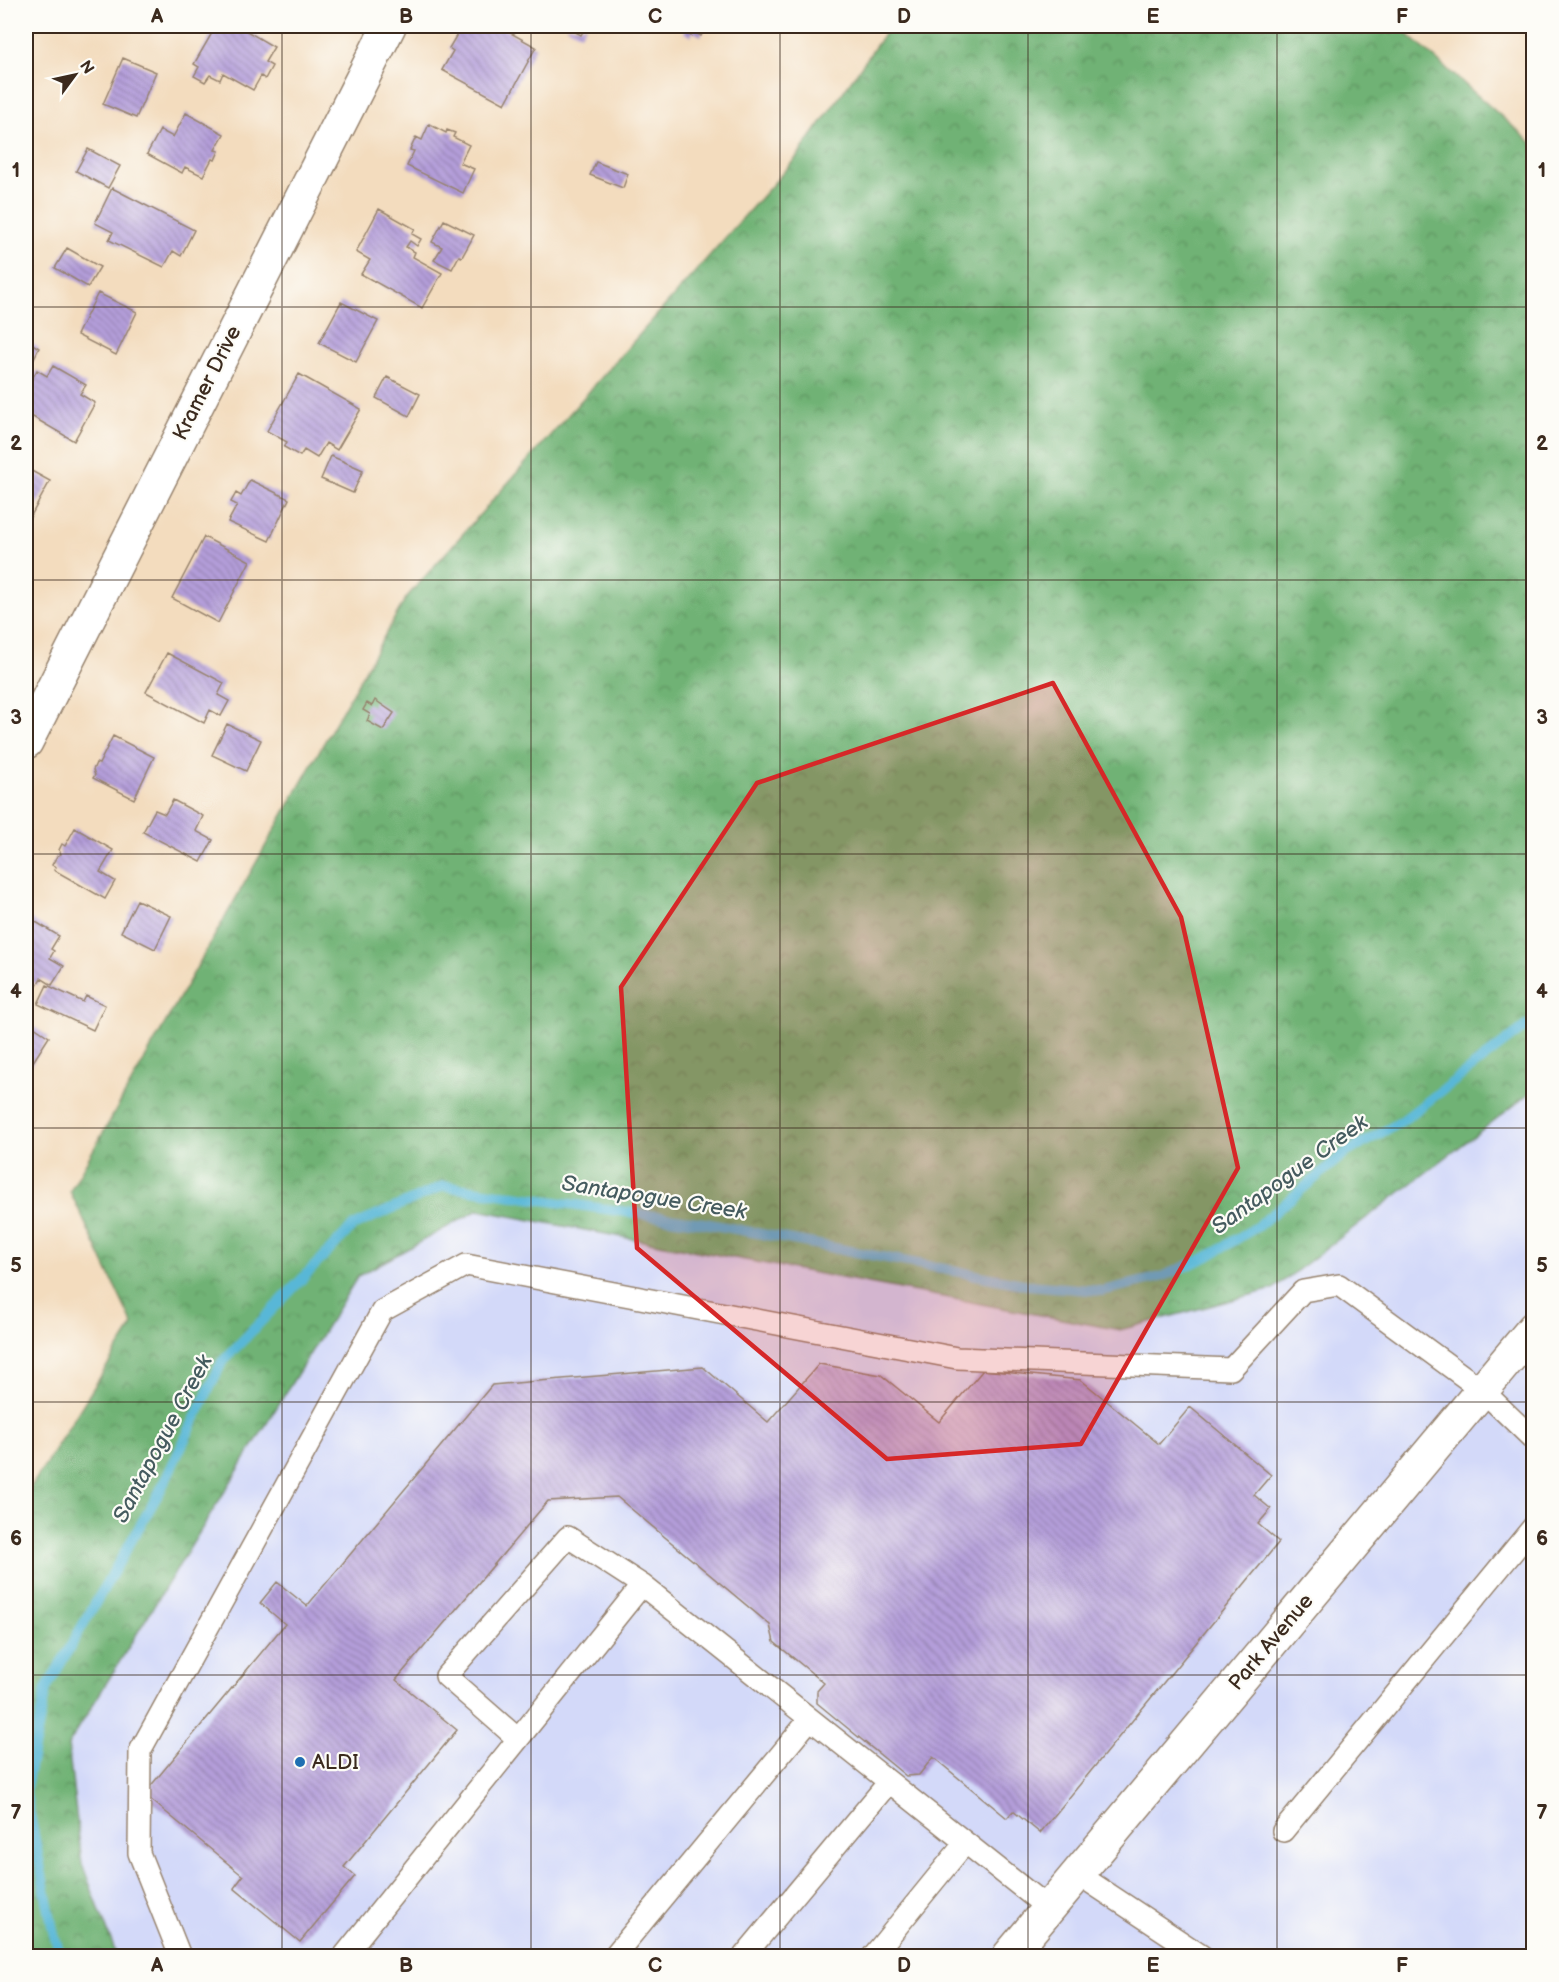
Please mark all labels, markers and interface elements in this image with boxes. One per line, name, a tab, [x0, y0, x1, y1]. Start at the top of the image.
text: A	[150, 5, 164, 29]
text: B	[399, 5, 413, 29]
text: C	[648, 5, 662, 29]
text: D	[897, 5, 911, 29]
text: E	[1147, 5, 1160, 29]
text: F	[1396, 5, 1408, 29]
north arrow	[45, 45, 105, 105]
text: N	[75, 57, 98, 78]
text: 1	[12, 159, 20, 183]
text: 1	[1538, 159, 1546, 183]
street label: Kramer Drive	[167, 322, 247, 444]
text: 2	[10, 432, 22, 456]
text: 2	[1536, 432, 1548, 456]
text: 3	[10, 706, 22, 730]
text: 3	[1536, 706, 1548, 730]
text: 4	[10, 980, 22, 1004]
text: 4	[1536, 980, 1548, 1004]
water label: Santapogue Creek	[1207, 1109, 1374, 1241]
water label: Santapogue Creek	[560, 1170, 749, 1226]
text: 5	[10, 1254, 22, 1278]
text: 5	[1536, 1254, 1548, 1278]
water label: Santapogue Creek	[107, 1349, 219, 1528]
text: 6	[10, 1527, 22, 1551]
text: 6	[1536, 1527, 1548, 1551]
street label: Park Avenue	[1223, 1589, 1319, 1695]
place label: ALDI	[312, 1750, 359, 1775]
marker: ALDI	[293, 1755, 307, 1769]
text: 7	[10, 1801, 22, 1825]
text: 7	[1536, 1801, 1548, 1825]
text: A	[150, 1954, 164, 1978]
text: B	[399, 1954, 413, 1978]
text: C	[648, 1954, 662, 1978]
text: D	[897, 1954, 911, 1978]
text: E	[1147, 1954, 1160, 1978]
text: F	[1396, 1954, 1408, 1978]

